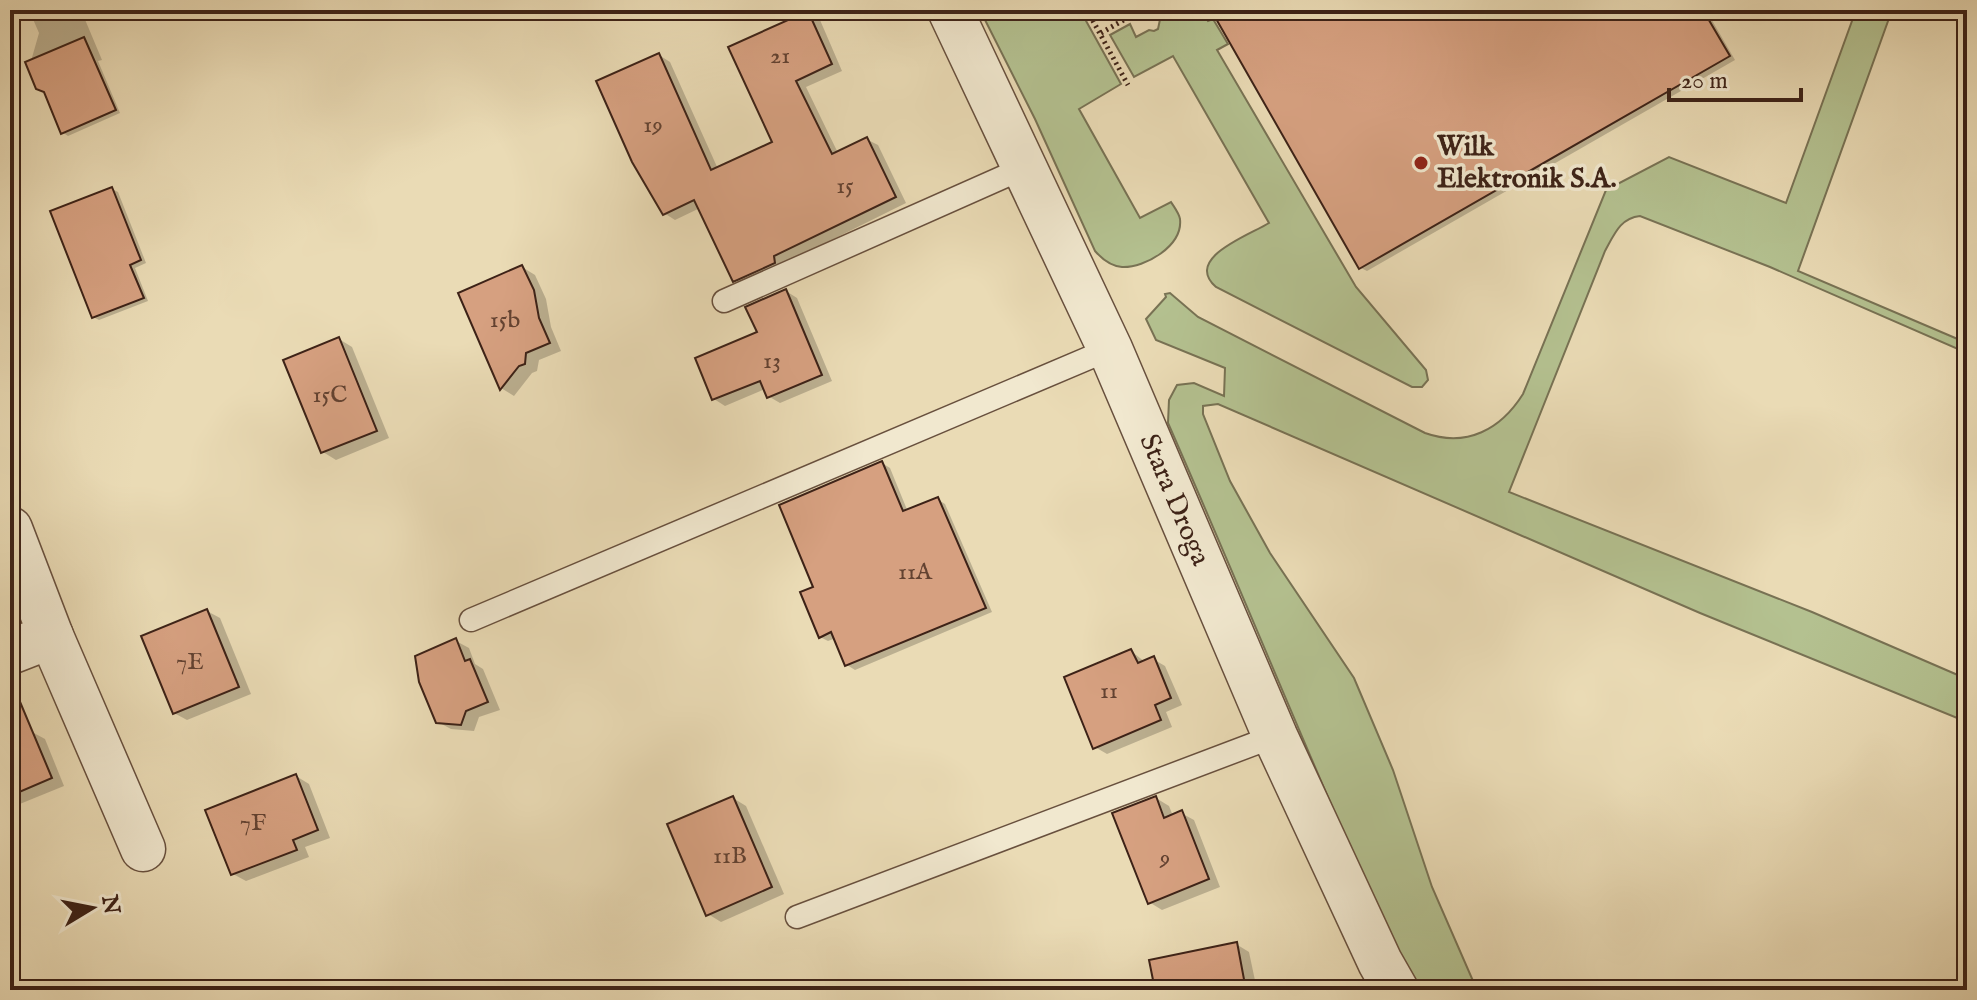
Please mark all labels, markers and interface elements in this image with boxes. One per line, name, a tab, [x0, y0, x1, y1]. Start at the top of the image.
house number: 21	[770, 41, 790, 72]
scale bar	[1669, 52, 1801, 102]
text: 20 m	[1681, 66, 1728, 97]
house number: 19	[643, 110, 663, 141]
place label: Wilk Elektronik S.A.	[1436, 130, 1617, 197]
marker: Wilk Elektronik S.A.	[1412, 154, 1430, 172]
house number: 15	[836, 171, 854, 202]
house number: 15b	[490, 305, 520, 336]
house number: 13	[763, 346, 781, 377]
house number: 15C	[313, 380, 347, 411]
street label: Stara Droga	[1131, 429, 1218, 572]
house number: 11A	[898, 557, 933, 588]
house number: 7E	[176, 647, 204, 678]
house number: 11	[1100, 676, 1118, 707]
house number: 7F	[240, 808, 266, 839]
house number: 11B	[713, 841, 747, 872]
house number: 9	[1159, 843, 1170, 874]
north arrow	[52, 868, 132, 948]
text: N	[94, 892, 125, 917]

